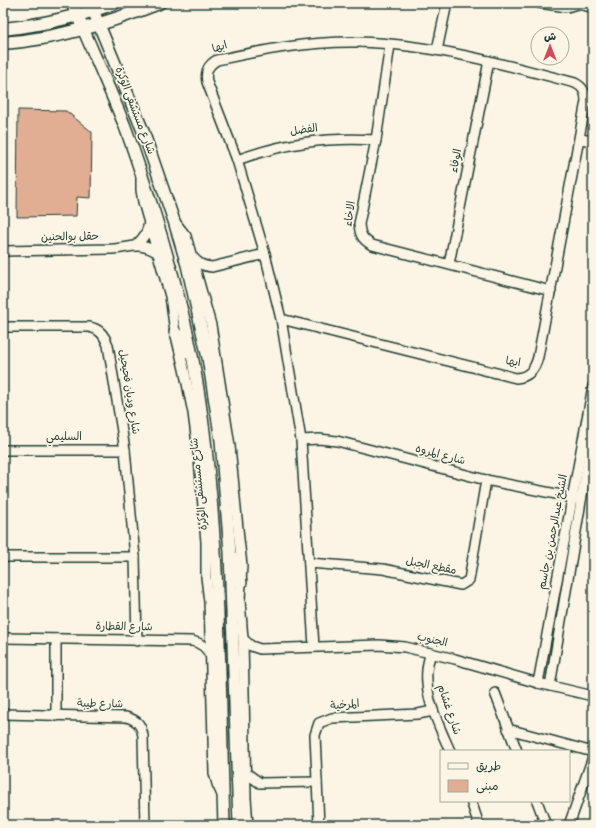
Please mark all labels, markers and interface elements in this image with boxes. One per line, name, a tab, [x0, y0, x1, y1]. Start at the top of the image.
north arrow	[530, 26, 570, 66]
text: ش	[544, 32, 556, 44]
street label: ابها	[211, 39, 229, 56]
street label: شارع مستشفى الوكرة	[111, 65, 157, 157]
street label: الفضل	[289, 122, 319, 139]
street label: الوفاء	[448, 148, 465, 174]
street label: الاخاء	[342, 200, 359, 228]
street label: حقل بوالحنين	[41, 230, 99, 245]
street label: شارع وديان فحيحيل	[114, 348, 142, 436]
street label: ابها	[505, 355, 522, 370]
street label: السليمي	[46, 431, 82, 447]
street label: شارع مستشفى الوكرة	[188, 437, 212, 531]
street label: شارع المروه	[413, 443, 467, 469]
street label: الشيخ عبدالرحمن بن جاسم	[536, 473, 572, 591]
street label: مقطع الجبل	[404, 555, 458, 579]
street label: شارع القطارة	[95, 621, 153, 635]
street label: الجنوب	[416, 631, 449, 650]
street label: شارع غشام	[433, 683, 463, 737]
street label: شارع طيبة	[77, 698, 123, 712]
street label: المرخية	[330, 698, 360, 713]
legend	[440, 750, 570, 802]
text: طريق	[476, 761, 501, 775]
text: مبنى	[476, 781, 499, 795]

